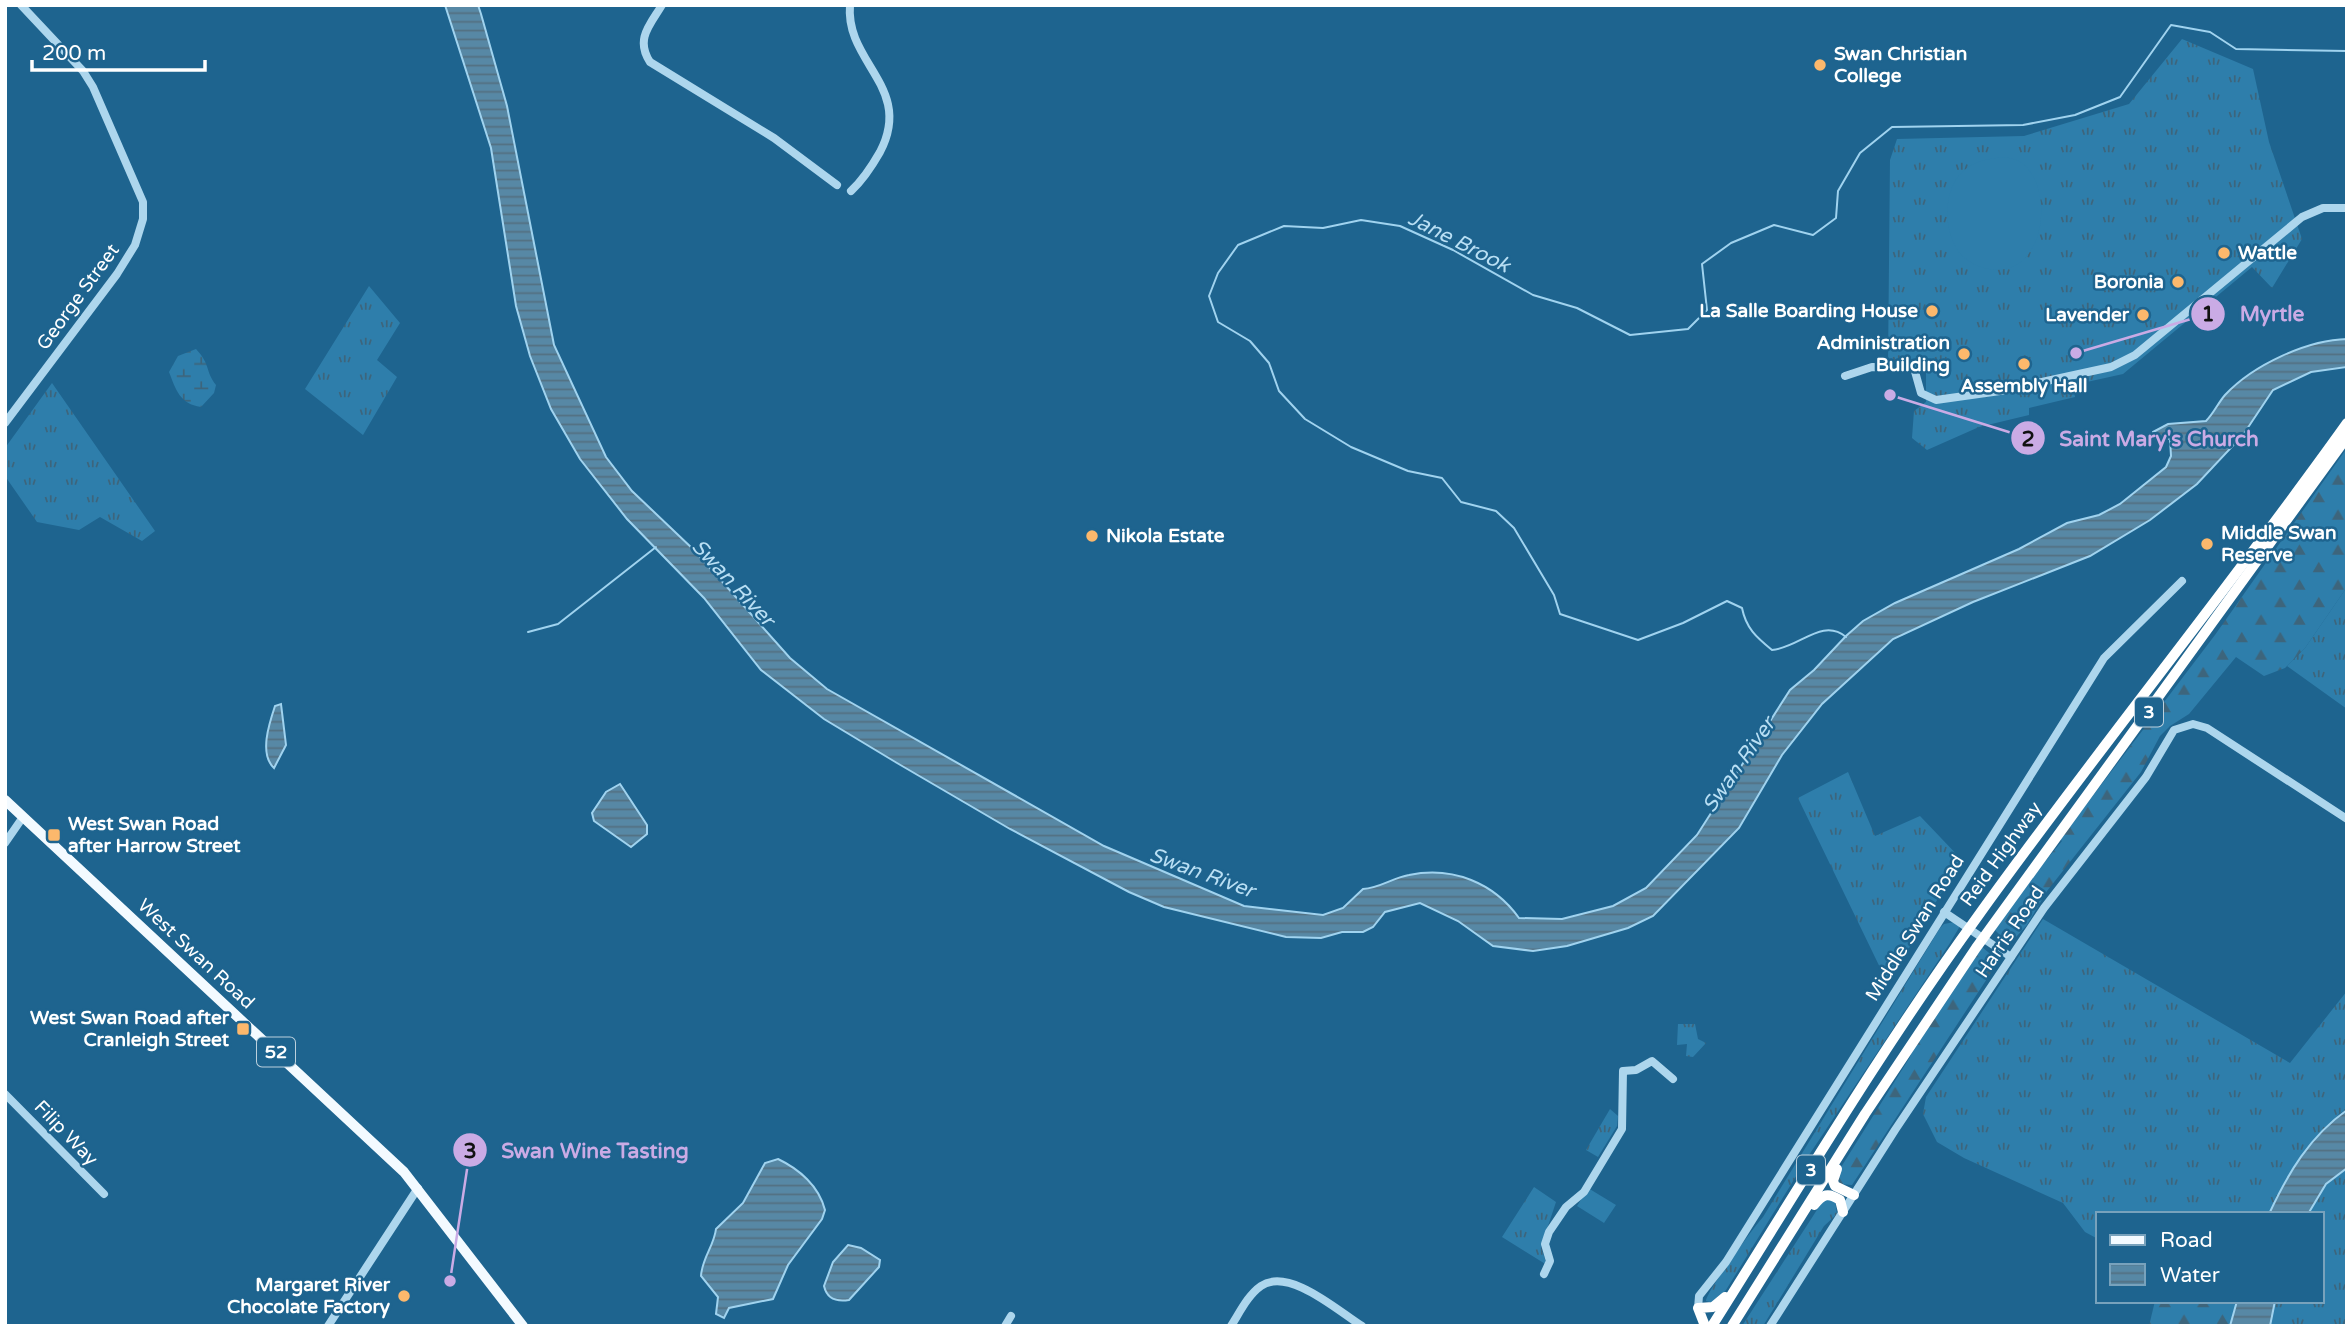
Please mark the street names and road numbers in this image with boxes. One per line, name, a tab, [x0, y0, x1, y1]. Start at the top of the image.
street label: George Street	[32, 240, 124, 354]
road number: 3	[2135, 698, 2163, 726]
street label: Reid Highway	[1956, 797, 2046, 911]
street label: Middle Swan Road	[1861, 851, 1969, 1005]
street label: Harris Road	[1971, 882, 2049, 982]
street label: West Swan Road	[133, 894, 259, 1014]
road number: 52	[257, 1037, 295, 1066]
street label: Filip Way	[30, 1096, 102, 1170]
road number: 3	[1797, 1156, 1825, 1184]

